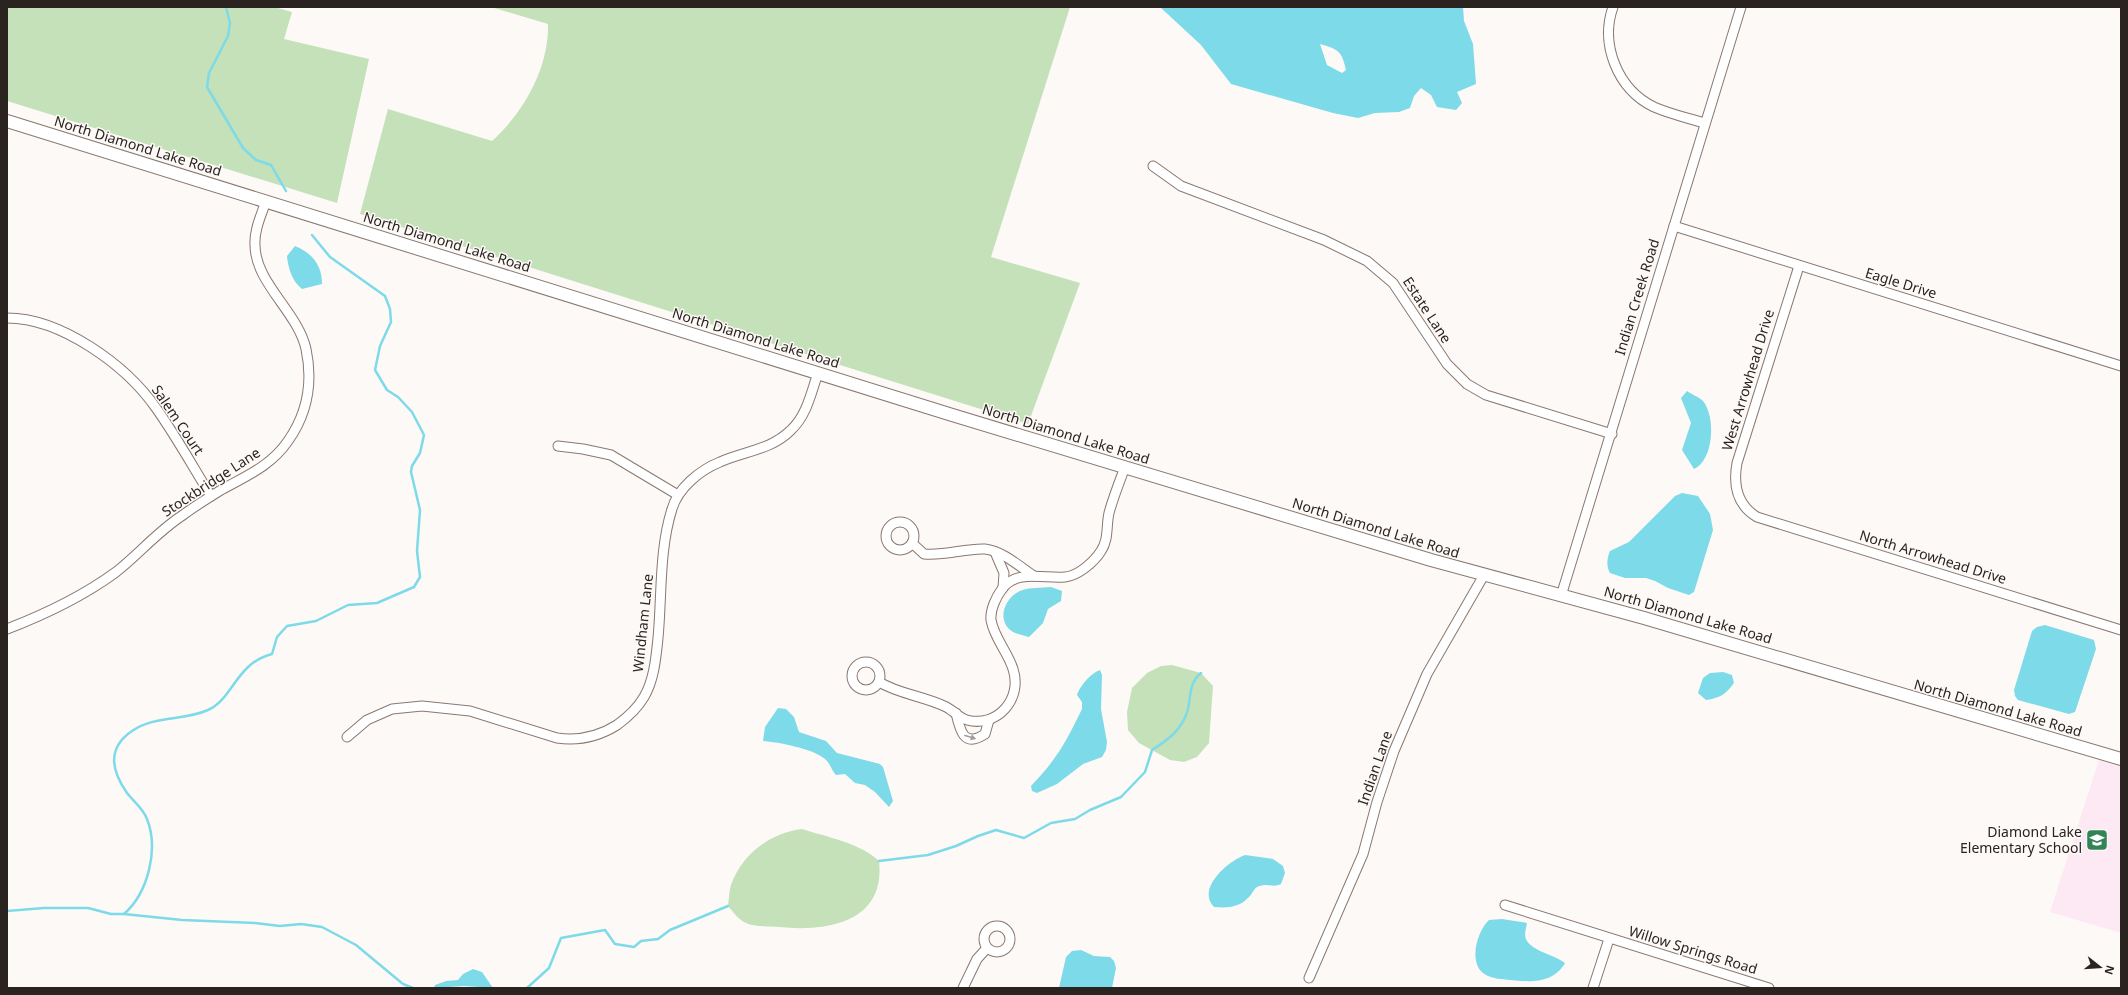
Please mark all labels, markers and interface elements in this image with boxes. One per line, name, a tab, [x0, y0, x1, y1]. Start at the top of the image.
street label: North Diamond Lake Road	[52, 111, 224, 180]
street label: North Diamond Lake Road	[361, 207, 533, 276]
street label: Indian Creek Road	[1610, 236, 1663, 357]
street label: Eagle Drive	[1863, 263, 1939, 302]
street label: Estate Lane	[1399, 273, 1456, 347]
street label: North Diamond Lake Road	[670, 303, 842, 372]
street label: West Arrowhead Drive	[1717, 307, 1778, 453]
street label: Salem Court	[148, 381, 209, 458]
street label: North Diamond Lake Road	[980, 399, 1152, 468]
street label: Stockbridge Lane	[158, 443, 264, 521]
street label: North Diamond Lake Road	[1290, 493, 1462, 562]
street label: North Arrowhead Drive	[1857, 525, 2009, 588]
street label: Windham Lane	[628, 573, 657, 673]
street label: North Diamond Lake Road	[1602, 581, 1774, 648]
street label: North Diamond Lake Road	[1912, 674, 2084, 741]
street label: Indian Lane	[1353, 728, 1396, 808]
one-way arrow	[965, 734, 977, 740]
place label: Diamond Lake Elementary School	[1960, 822, 2082, 857]
school or university icon: Diamond Lake Elementary School	[2084, 827, 2110, 853]
street label: Willow Springs Road	[1626, 921, 1760, 978]
north arrow	[2080, 947, 2120, 987]
text: N	[2102, 964, 2119, 977]

